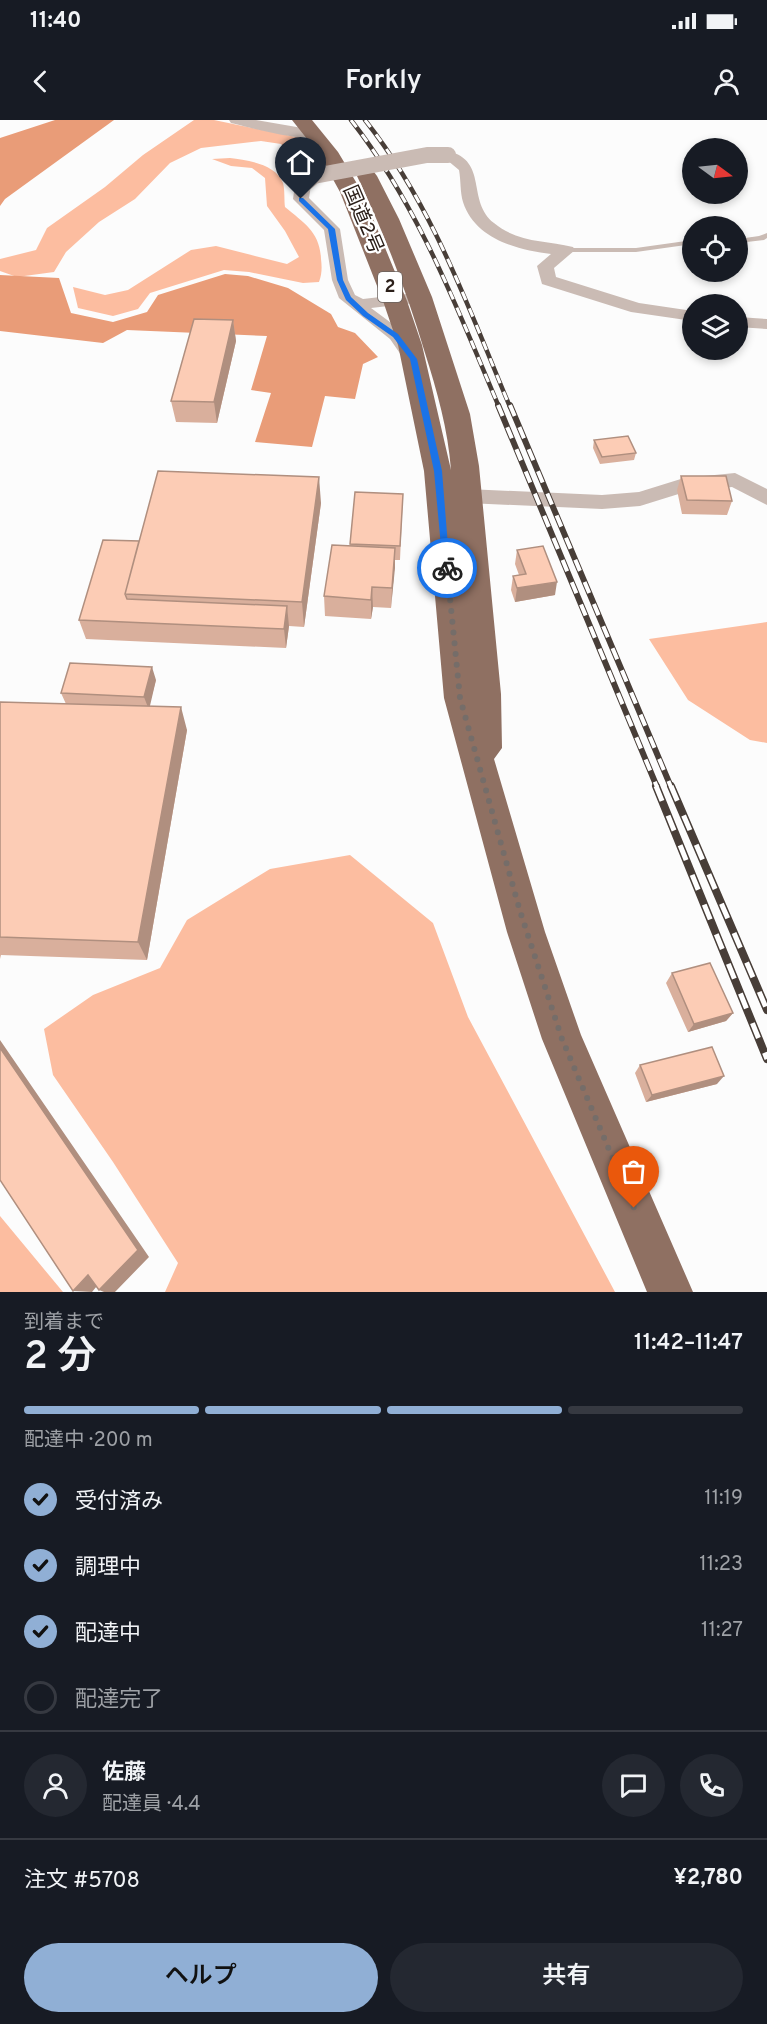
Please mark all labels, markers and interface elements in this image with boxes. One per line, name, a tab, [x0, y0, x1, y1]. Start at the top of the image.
text: 11:40	[30, 8, 82, 35]
text: Forkly	[345, 64, 422, 98]
icon: back	[24, 65, 57, 98]
icon: person	[710, 65, 743, 98]
pin	[275, 137, 326, 199]
north arrow	[682, 138, 748, 204]
map controls	[682, 138, 748, 360]
icon: home	[284, 146, 317, 179]
street label: 国道2号	[336, 182, 388, 258]
button: locate	[682, 216, 748, 282]
road number: 2	[378, 272, 402, 302]
button: layers	[682, 294, 748, 360]
courier	[417, 538, 477, 598]
icon: bike	[431, 552, 464, 585]
pin	[608, 1146, 659, 1208]
icon: bag	[617, 1155, 650, 1188]
text: 到着まで	[24, 1310, 104, 1336]
text: 11:42–11:47	[634, 1330, 743, 1357]
text: 2 分	[24, 1334, 96, 1383]
text: 配達中 · 200 m	[24, 1428, 153, 1454]
icon: check	[24, 1483, 57, 1516]
text: 11:19	[704, 1486, 743, 1512]
text: 受付済み	[75, 1489, 163, 1516]
icon: check	[24, 1549, 57, 1582]
text: 11:23	[699, 1552, 743, 1578]
text: 調理中	[75, 1555, 141, 1582]
icon: check	[24, 1615, 57, 1648]
text: 11:27	[701, 1618, 743, 1644]
text: 配達中	[75, 1621, 141, 1648]
text: 配達完了	[75, 1687, 163, 1714]
button: person	[24, 1754, 87, 1817]
button: chat	[602, 1754, 665, 1817]
button: phone	[680, 1754, 743, 1817]
text: 佐藤	[102, 1760, 146, 1787]
text: 配達員 · 4.4	[102, 1792, 201, 1818]
text: ¥2,780	[673, 1865, 743, 1892]
text: 注文 #5708	[24, 1868, 140, 1895]
button: ヘルプ	[24, 1943, 378, 2012]
button: 共有	[390, 1943, 743, 2012]

